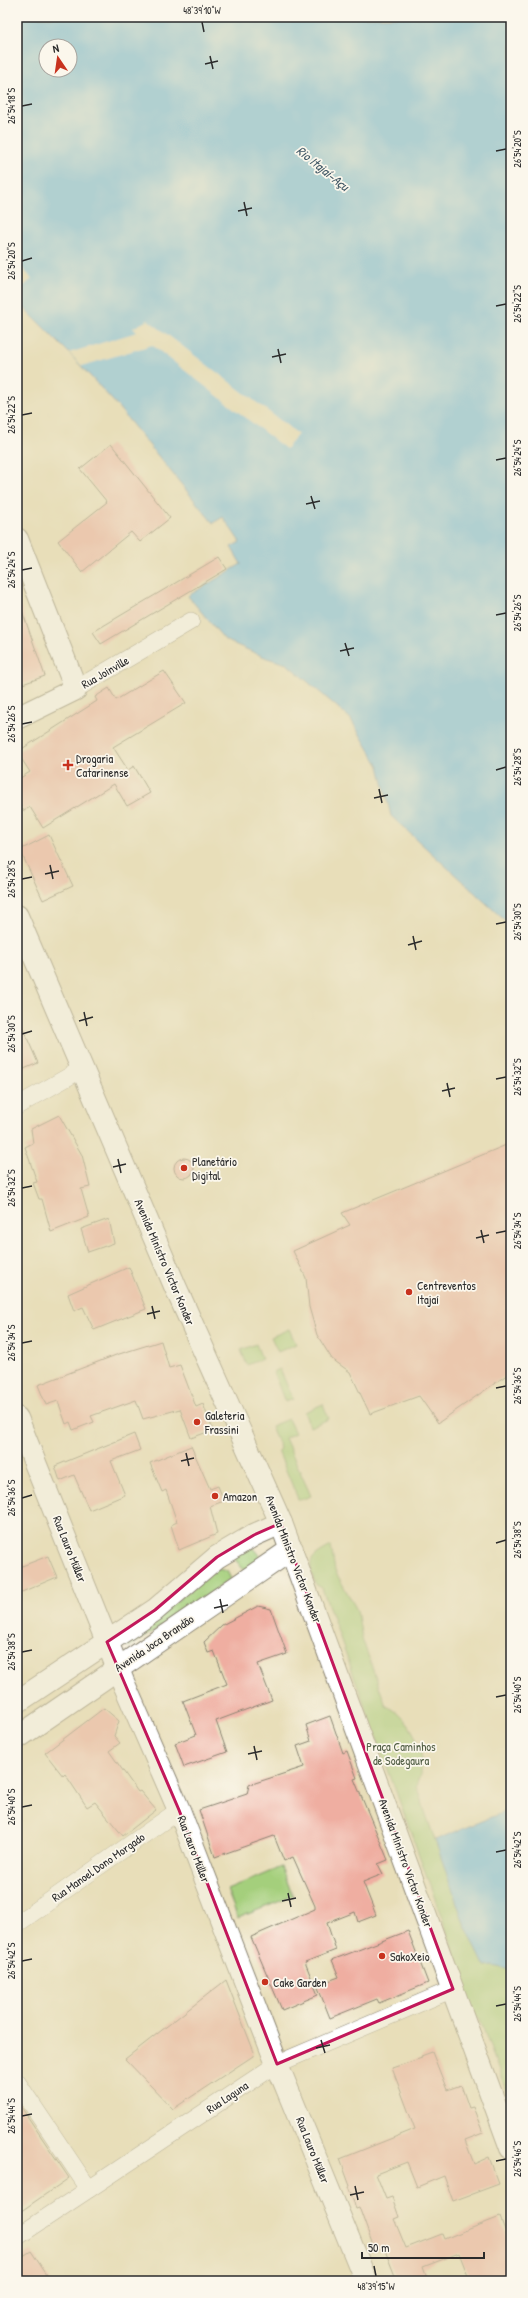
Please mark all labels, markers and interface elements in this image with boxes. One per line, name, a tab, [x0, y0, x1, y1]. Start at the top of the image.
text: 48°39'10"W	[183, 4, 222, 17]
north arrow	[38, 38, 78, 78]
text: N	[51, 41, 60, 56]
text: 26°54'18"S	[5, 88, 18, 124]
text: 26°54'20"S	[511, 130, 524, 168]
water label: Rio Itajaí-Açu	[293, 141, 354, 196]
text: 26°54'20"S	[5, 242, 18, 280]
text: 26°54'22"S	[511, 285, 524, 323]
text: 26°54'22"S	[5, 396, 18, 434]
text: 26°54'24"S	[511, 439, 524, 476]
text: 26°54'24"S	[5, 551, 18, 588]
text: 26°54'26"S	[511, 594, 524, 631]
street label: Rua Joinville	[78, 651, 132, 692]
text: 26°54'26"S	[5, 705, 18, 742]
text: 26°54'28"S	[511, 748, 524, 786]
place label: Drogaria Catarinense	[76, 750, 129, 781]
marker: Drogaria Catarinense	[63, 760, 73, 770]
text: 26°54'28"S	[5, 860, 18, 898]
text: 26°54'30"S	[511, 903, 524, 941]
text: 26°54'30"S	[5, 1015, 18, 1053]
text: 26°54'32"S	[511, 1058, 524, 1096]
place label: Planetário Digital	[192, 1153, 237, 1184]
marker: Planetário Digital	[179, 1163, 189, 1173]
text: 26°54'32"S	[5, 1169, 18, 1207]
street label: Avenida Ministro Victor Konder	[131, 1196, 199, 1328]
text: 26°54'34"S	[511, 1212, 524, 1249]
place label: Centreventos Itajaí	[417, 1277, 476, 1308]
marker: Centreventos Itajaí	[404, 1287, 414, 1297]
text: 26°54'34"S	[5, 1324, 18, 1361]
text: 26°54'36"S	[511, 1367, 524, 1404]
place label: Galeteria Frassini	[204, 1407, 245, 1438]
marker: Galeteria Frassini	[192, 1417, 202, 1427]
text: 26°54'36"S	[5, 1479, 18, 1516]
place label: Amazon	[223, 1488, 257, 1505]
marker: Amazon	[210, 1491, 220, 1501]
street label: Avenida Ministro Victor Konder	[262, 1493, 326, 1626]
street label: Rua Lauro Müller	[49, 1513, 91, 1585]
text: 26°54'38"S	[511, 1521, 524, 1559]
street label: Avenida Joca Brandão	[111, 1610, 197, 1676]
text: 26°54'38"S	[5, 1633, 18, 1671]
text: 26°54'40"S	[511, 1676, 524, 1713]
park label: Praça Caminhos de Sodegaura	[366, 1738, 436, 1769]
text: 26°54'40"S	[5, 1788, 18, 1825]
street label: Avenida Ministro Victor Konder	[375, 1796, 437, 1930]
street label: Rua Lauro Müller	[173, 1813, 215, 1885]
street label: Rua Manoel Dono Morgado	[48, 1828, 148, 1906]
text: 26°54'42"S	[511, 1831, 524, 1868]
text: 26°54'42"S	[5, 1942, 18, 1979]
place label: SakoXeio	[390, 1948, 430, 1965]
marker: SakoXeio	[377, 1951, 387, 1961]
place label: Cake Garden	[273, 1974, 327, 1991]
marker: Cake Garden	[260, 1977, 270, 1987]
text: 26°54'44"S	[511, 1986, 524, 2022]
street label: Rua Laguna	[203, 2077, 252, 2117]
text: 26°54'44"S	[5, 2098, 18, 2134]
street label: Rua Lauro Müller	[292, 2114, 334, 2186]
text: 26°54'46"S	[511, 2141, 524, 2177]
scale bar	[362, 2234, 484, 2260]
text: 50 m	[368, 2239, 389, 2256]
text: 48°39'15"W	[357, 2280, 395, 2293]

